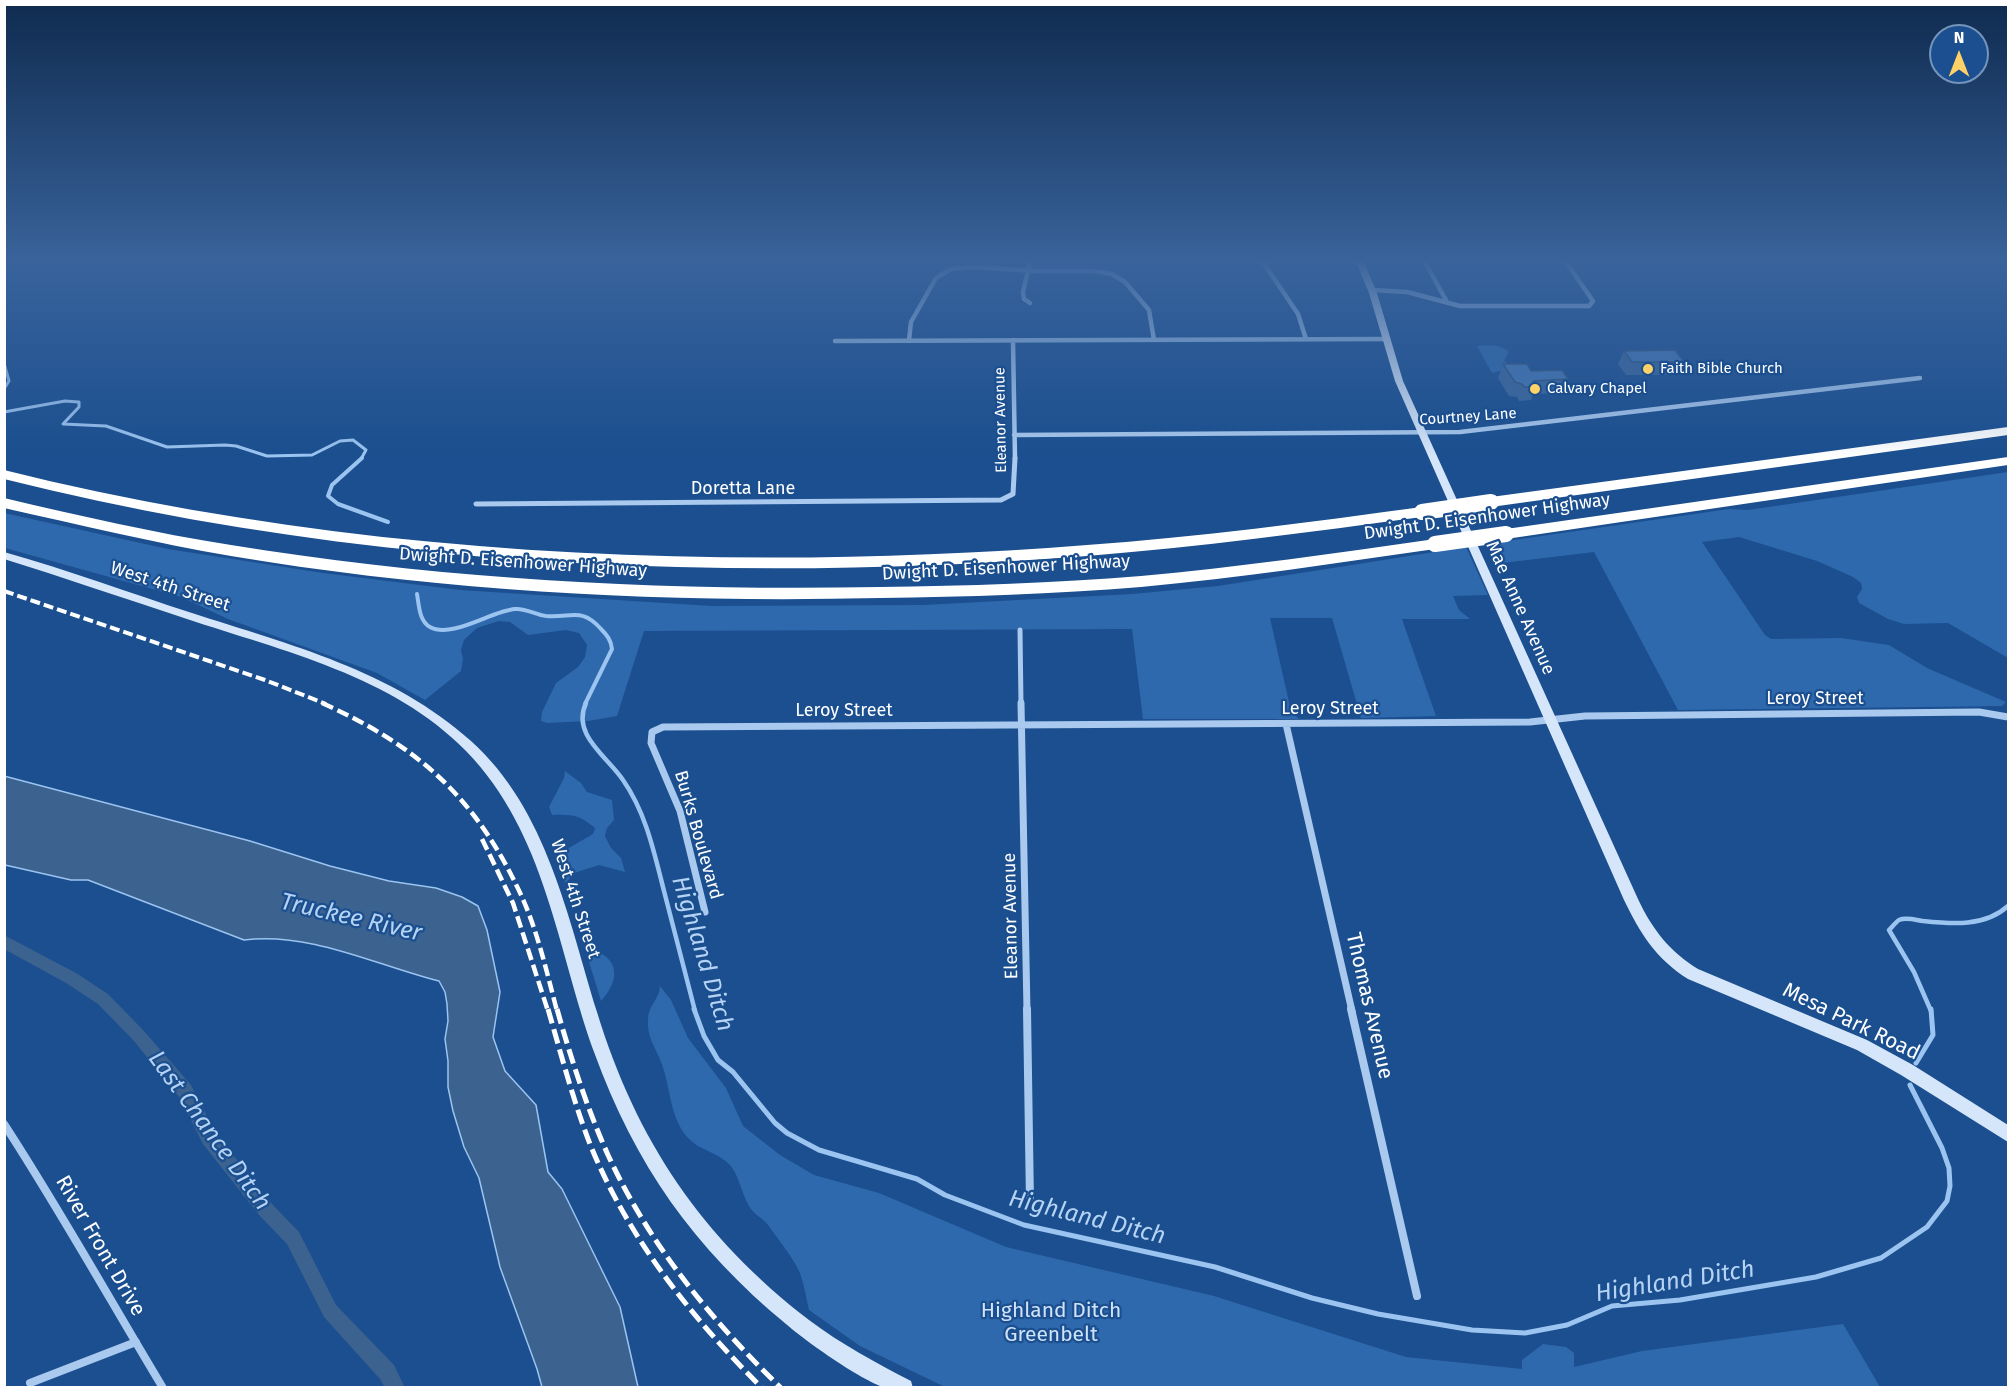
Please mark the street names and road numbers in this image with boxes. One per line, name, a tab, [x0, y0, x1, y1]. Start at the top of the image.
street label: Eleanor Avenue	[991, 367, 1011, 473]
street label: Courtney Lane	[1419, 405, 1517, 429]
street label: Doretta Lane	[691, 478, 795, 500]
street label: Dwight D. Eisenhower Highway	[1363, 489, 1611, 545]
street label: Mae Anne Avenue	[1481, 538, 1559, 678]
street label: Dwight D. Eisenhower Highway	[398, 544, 648, 582]
street label: Dwight D. Eisenhower Highway	[881, 551, 1131, 585]
street label: West 4th Street	[108, 558, 232, 616]
street label: Leroy Street	[1766, 688, 1864, 710]
street label: Leroy Street	[1281, 698, 1379, 720]
street label: Leroy Street	[795, 700, 893, 722]
street label: Burks Boulevard	[669, 768, 727, 902]
street label: West 4th Street	[546, 837, 604, 961]
street label: Eleanor Avenue	[999, 853, 1023, 979]
street label: Thomas Avenue	[1340, 930, 1398, 1082]
street label: Mesa Park Road	[1778, 978, 1924, 1066]
street label: River Front Drive	[50, 1171, 150, 1321]

